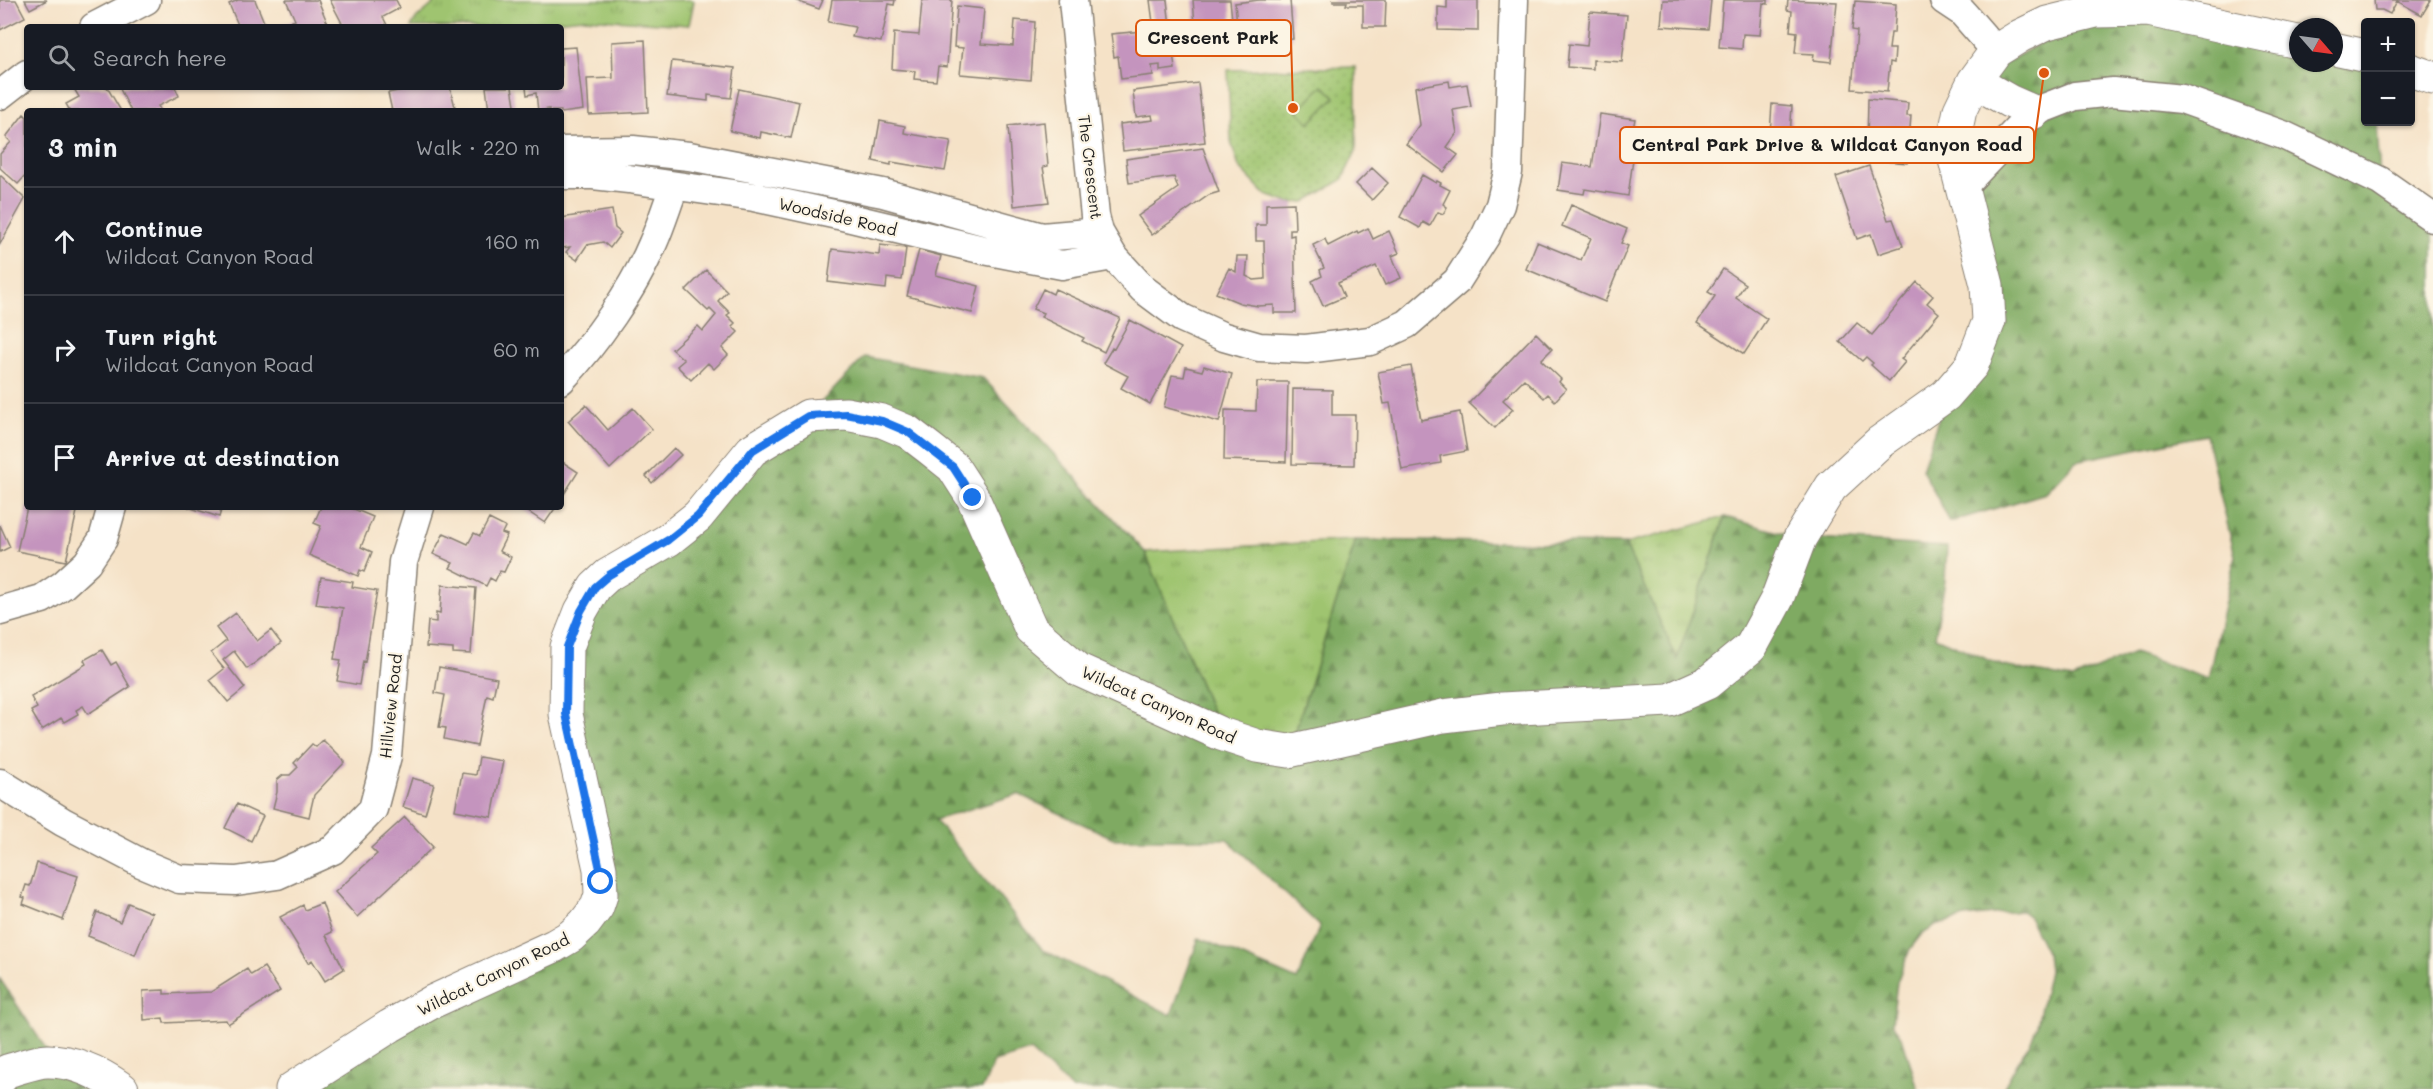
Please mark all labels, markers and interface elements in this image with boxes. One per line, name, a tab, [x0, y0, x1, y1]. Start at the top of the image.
north arrow	[2289, 18, 2343, 72]
map controls	[2361, 18, 2415, 126]
button: +	[2361, 18, 2415, 72]
callout: Crescent Park	[1136, 20, 1291, 56]
search box	[24, 24, 564, 90]
text: Crescent Park	[1147, 25, 1279, 49]
icon: search	[45, 41, 78, 74]
text: Search here	[93, 43, 227, 72]
button: −	[2361, 72, 2415, 126]
street label: The Crescent	[1074, 113, 1108, 221]
callout: Central Park Drive & Wildcat Canyon Road	[1620, 127, 2034, 163]
text: 3 min	[48, 130, 117, 164]
text: Central Park Drive & Wildcat Canyon Road	[1632, 132, 2022, 156]
text: Walk · 220 m	[416, 134, 540, 160]
street label: Woodside Road	[777, 192, 899, 240]
text: Continue	[105, 214, 203, 243]
icon: ahead	[48, 225, 81, 258]
text: 160 m	[484, 228, 540, 254]
text: Wildcat Canyon Road	[105, 243, 313, 269]
text: Turn right	[105, 322, 217, 351]
icon: right	[48, 333, 81, 366]
text: 60 m	[493, 336, 540, 362]
text: Wildcat Canyon Road	[105, 351, 313, 377]
icon: arrive	[48, 441, 81, 474]
text: Arrive at destination	[105, 443, 340, 472]
route end	[959, 484, 985, 510]
street label: Hillview Road	[374, 653, 406, 759]
street label: Wildcat Canyon Road	[1079, 661, 1239, 747]
route start	[587, 868, 613, 894]
street label: Wildcat Canyon Road	[414, 928, 572, 1020]

